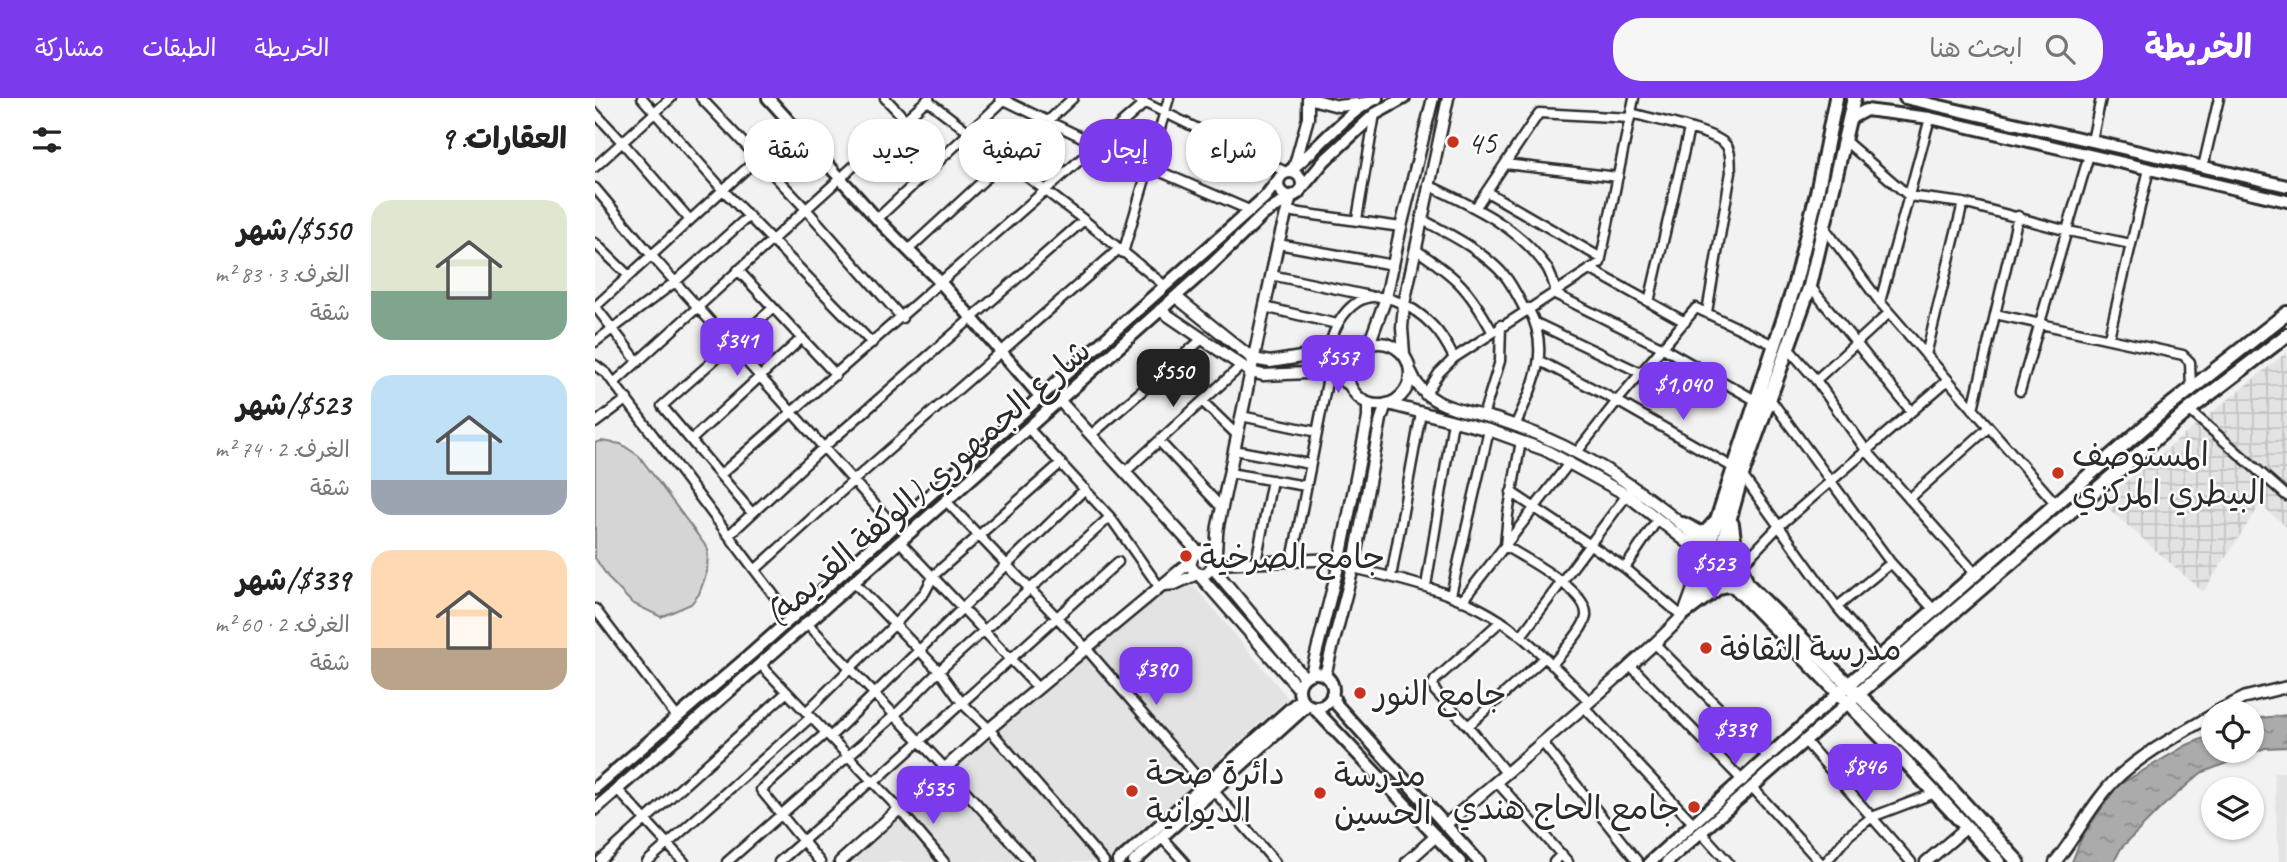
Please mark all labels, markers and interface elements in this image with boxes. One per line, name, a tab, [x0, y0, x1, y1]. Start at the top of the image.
search box	[1613, 18, 2103, 81]
text: الخريطة	[2145, 26, 2252, 68]
icon: search	[2041, 30, 2079, 68]
text: ابحث هنا	[1929, 32, 2023, 65]
text: مشاركة	[35, 33, 104, 63]
text: الطبقات	[142, 33, 217, 63]
text: الخريطة	[255, 33, 329, 63]
text: العقارات: 9	[440, 119, 567, 157]
chip: شقة	[744, 119, 834, 182]
chip: جديد	[848, 119, 945, 182]
chip: تصفية	[959, 119, 1065, 182]
chip: إيجار	[1079, 119, 1172, 182]
chip: شراء	[1186, 119, 1281, 182]
icon: filters	[28, 121, 66, 159]
place label: 45	[1467, 122, 1499, 164]
marker: 45	[1445, 134, 1461, 150]
text: $550/شهر	[237, 211, 350, 249]
icon: home	[427, 228, 511, 312]
text: الغرف: 3 · 83 m²	[215, 260, 350, 289]
text: شقة	[310, 298, 350, 327]
pin: $341	[696, 318, 778, 378]
text: $341	[716, 326, 758, 355]
street label: شارع الجمهوري (الوكفة القديمة)	[756, 330, 1101, 637]
pin: $557	[1297, 336, 1379, 395]
text: $557	[1318, 343, 1358, 372]
pin: $550	[1132, 350, 1214, 409]
text: $550	[1153, 357, 1193, 386]
pin: $1,040	[1626, 362, 1740, 422]
text: $1,040	[1655, 370, 1711, 399]
text: $523/شهر	[237, 386, 350, 424]
icon: home	[427, 403, 511, 487]
place label: المستوصف البيطري المركزي	[2072, 434, 2266, 516]
text: الغرف: 2 · 74 m²	[215, 435, 350, 464]
marker: المستوصف البيطري المركزي	[2050, 465, 2066, 481]
text: شقة	[310, 473, 350, 502]
place label: جامع الصرخية	[1200, 536, 1385, 581]
pin: $523	[1673, 542, 1755, 601]
marker: جامع الصرخية	[1178, 548, 1194, 564]
text: $523	[1693, 549, 1735, 578]
text: $339/شهر	[237, 561, 350, 599]
icon: home	[427, 578, 511, 662]
text: الغرف: 2 · 60 m²	[215, 610, 350, 639]
place label: مدرسة الثقافة	[1720, 628, 1902, 670]
marker: مدرسة الثقافة	[1698, 640, 1714, 656]
text: شقة	[310, 648, 350, 677]
pin: $390	[1115, 648, 1197, 707]
text: $390	[1135, 655, 1177, 684]
place label: جامع النور	[1371, 673, 1507, 718]
marker: جامع النور	[1352, 685, 1368, 701]
map controls	[2201, 700, 2264, 840]
button: locate	[2201, 700, 2264, 763]
pin: $339	[1694, 708, 1776, 767]
text: $339	[1714, 715, 1756, 744]
pin: $846	[1824, 744, 1906, 804]
place label: دائرة صحة الديوانية	[1146, 752, 1285, 832]
text: $846	[1844, 752, 1886, 781]
place label: مدرسة الحسين	[1334, 754, 1432, 834]
pin: $535	[892, 766, 974, 826]
text: $535	[913, 774, 953, 803]
button: layers	[2201, 777, 2264, 840]
marker: دائرة صحة الديوانية	[1124, 783, 1140, 799]
marker: مدرسة الحسين	[1312, 785, 1328, 801]
place label: جامع الحاج هندي	[1453, 787, 1680, 832]
marker: جامع الحاج هندي	[1686, 799, 1702, 815]

